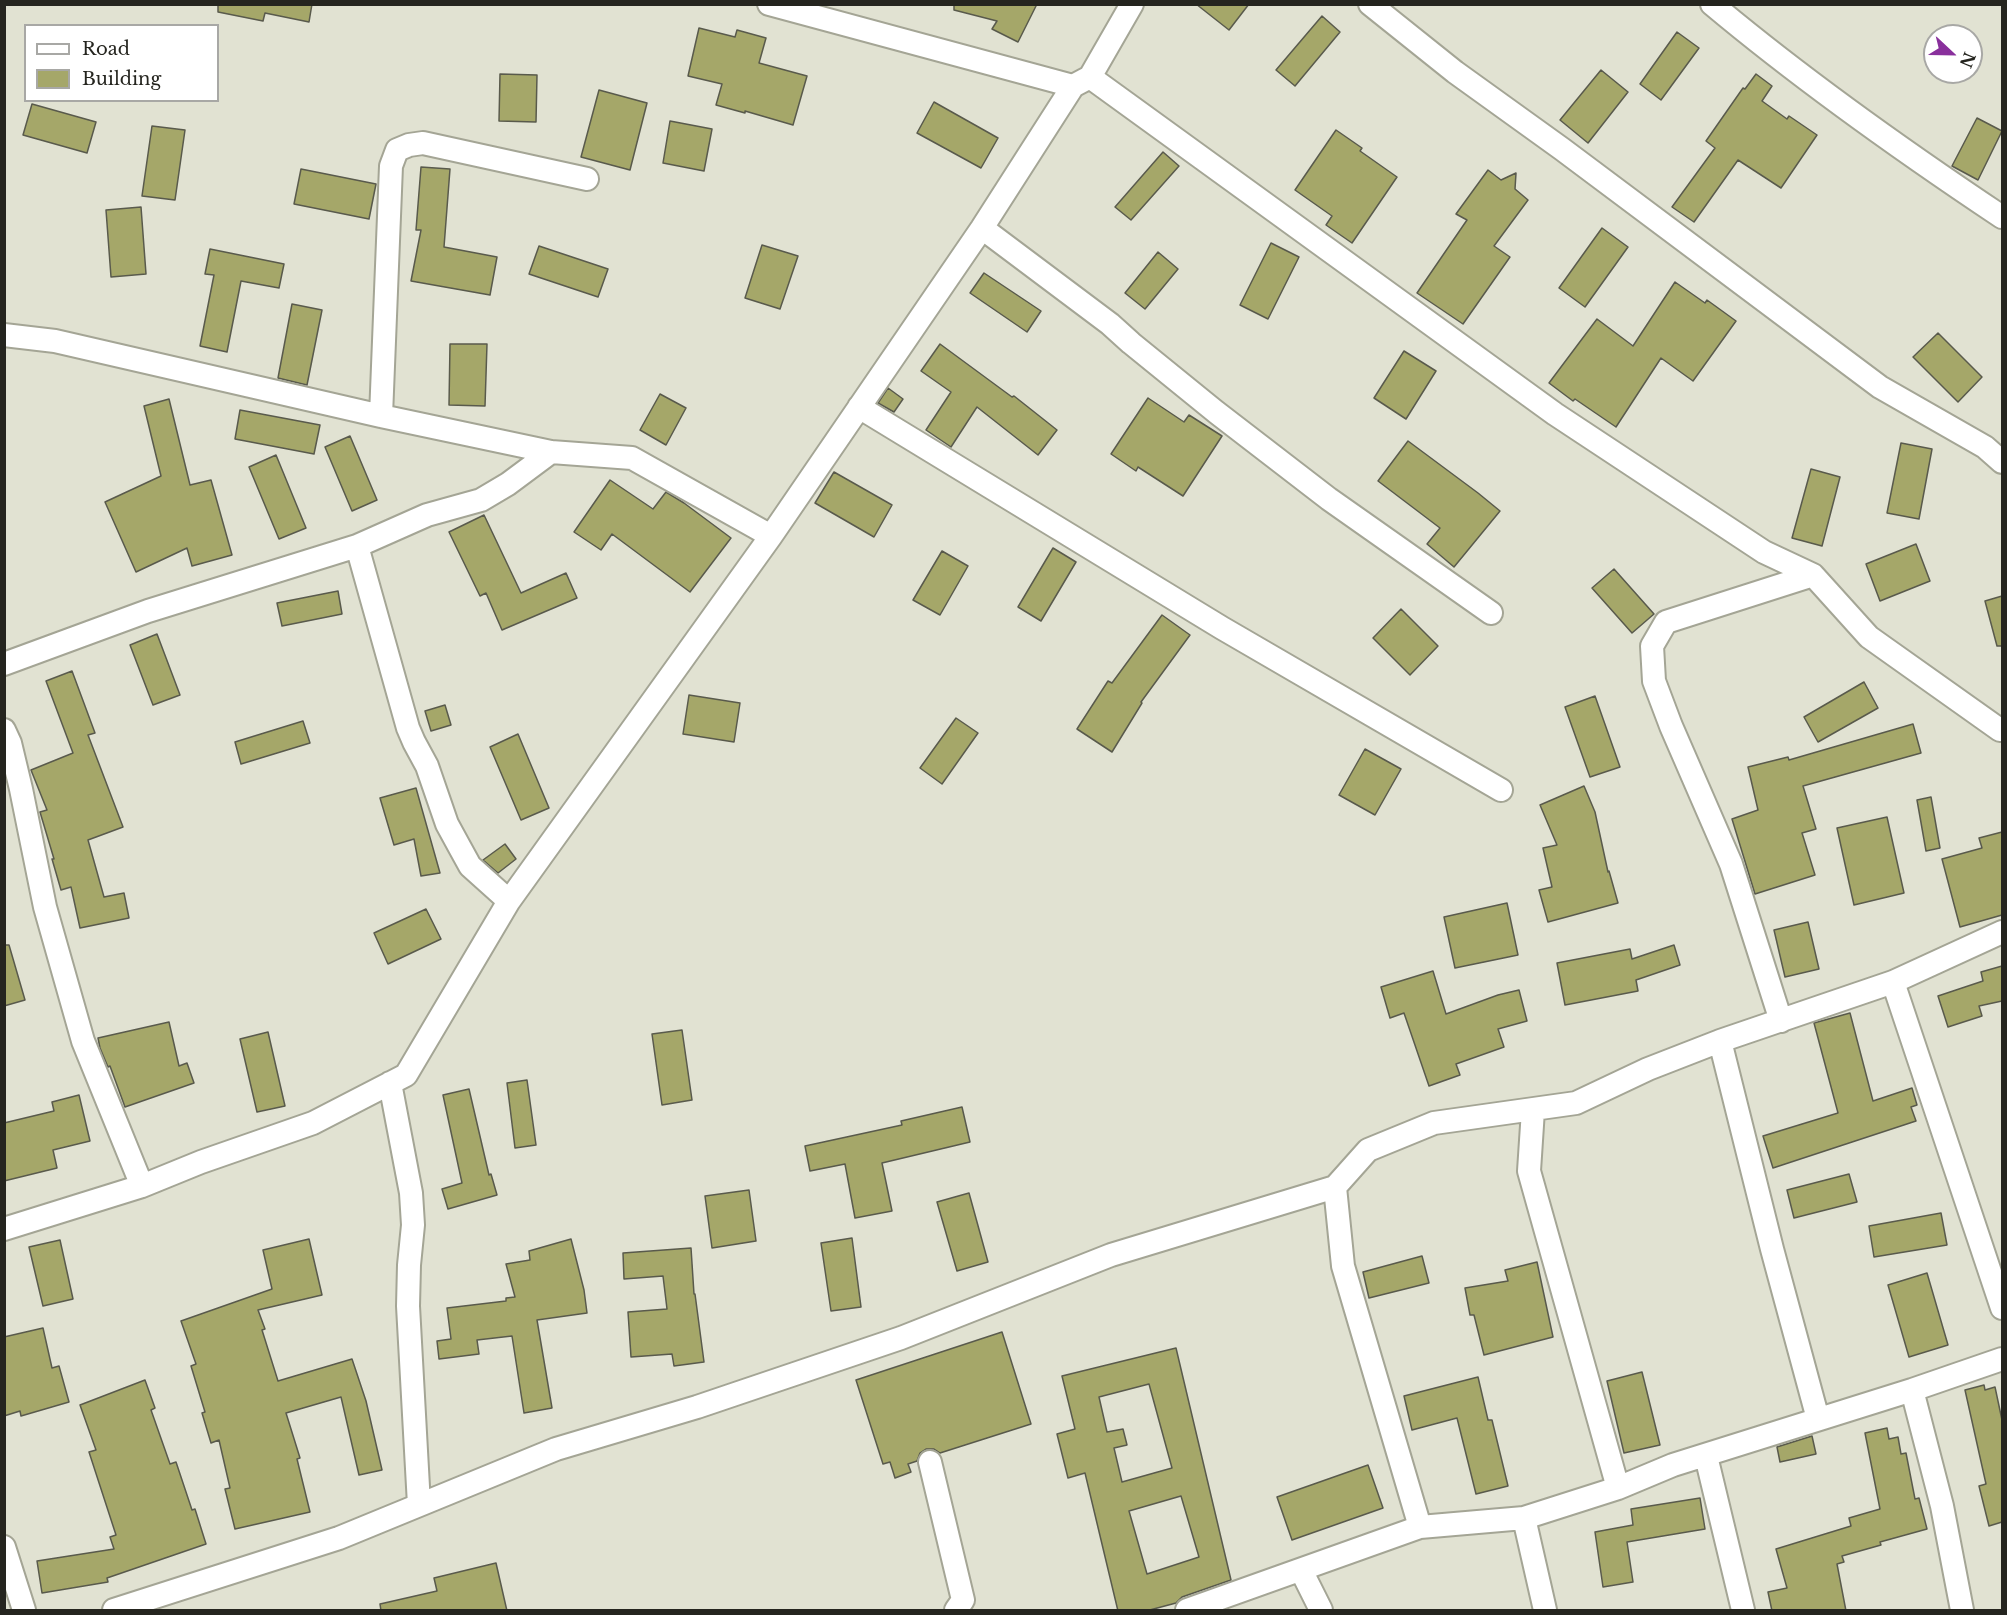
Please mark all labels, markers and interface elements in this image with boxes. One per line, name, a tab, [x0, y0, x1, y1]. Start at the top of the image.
legend	[24, 24, 219, 102]
north arrow	[1923, 24, 1983, 84]
text: Road	[82, 38, 130, 60]
text: N	[1956, 49, 1980, 71]
text: Building	[82, 68, 161, 90]

